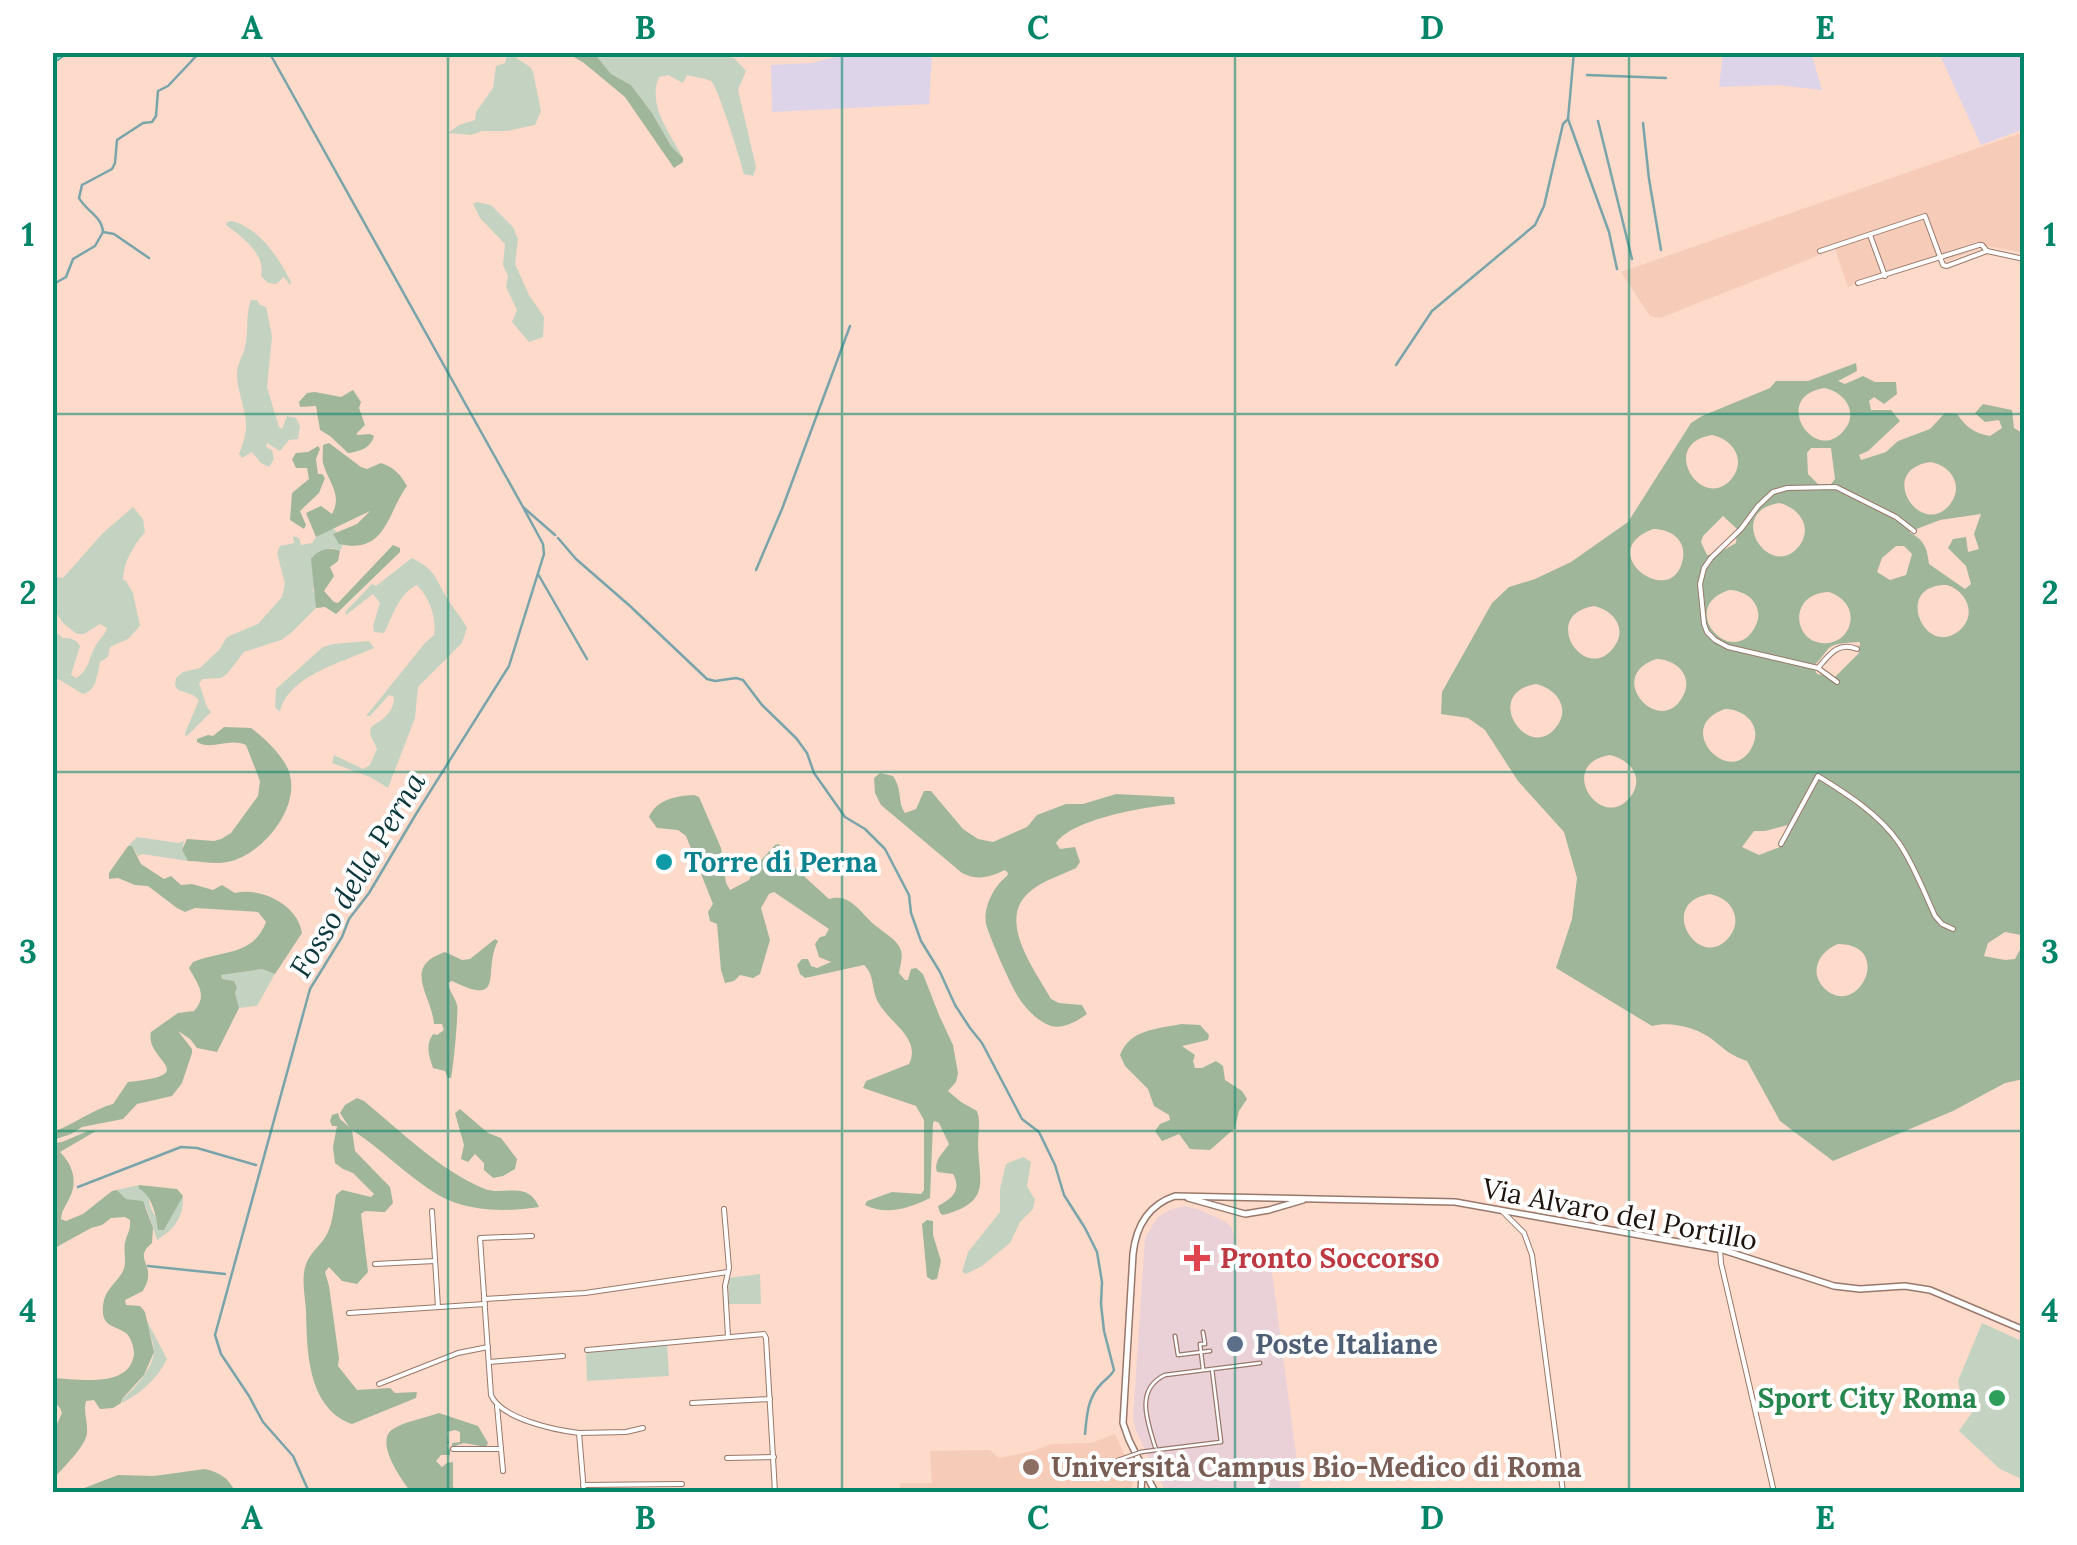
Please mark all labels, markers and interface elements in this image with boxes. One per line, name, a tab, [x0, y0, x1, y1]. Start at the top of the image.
text: A	[241, 7, 263, 48]
text: B	[634, 7, 656, 48]
text: C	[1027, 7, 1049, 48]
text: D	[1420, 7, 1444, 48]
text: E	[1815, 7, 1835, 48]
text: 1	[22, 214, 35, 255]
text: 1	[2044, 214, 2057, 255]
text: 2	[19, 572, 37, 613]
text: 2	[2041, 572, 2059, 613]
water label: Fosso della Perna	[281, 764, 434, 984]
place label: Torre di Perna	[684, 844, 878, 880]
marker: Torre di Perna	[653, 851, 675, 873]
text: 3	[19, 931, 37, 972]
text: 3	[2041, 931, 2059, 972]
street label: Via Alvaro del Portillo	[1479, 1170, 1760, 1258]
place label: Pronto Soccorso	[1220, 1240, 1440, 1276]
marker: Pronto Soccorso	[1184, 1245, 1210, 1271]
text: 4	[19, 1290, 37, 1331]
text: 4	[2041, 1290, 2059, 1331]
place label: Poste Italiane	[1255, 1326, 1438, 1362]
marker: Poste Italiane	[1224, 1333, 1246, 1355]
place label: Sport City Roma	[1758, 1380, 1977, 1416]
marker: Sport City Roma	[1986, 1387, 2008, 1409]
place label: Università Campus Bio-Medico di Roma	[1051, 1449, 1582, 1485]
marker: Università Campus Bio-Medico di Roma	[1020, 1456, 1042, 1478]
text: A	[241, 1497, 263, 1538]
text: B	[634, 1497, 656, 1538]
text: C	[1027, 1497, 1049, 1538]
text: D	[1420, 1497, 1444, 1538]
text: E	[1815, 1497, 1835, 1538]

